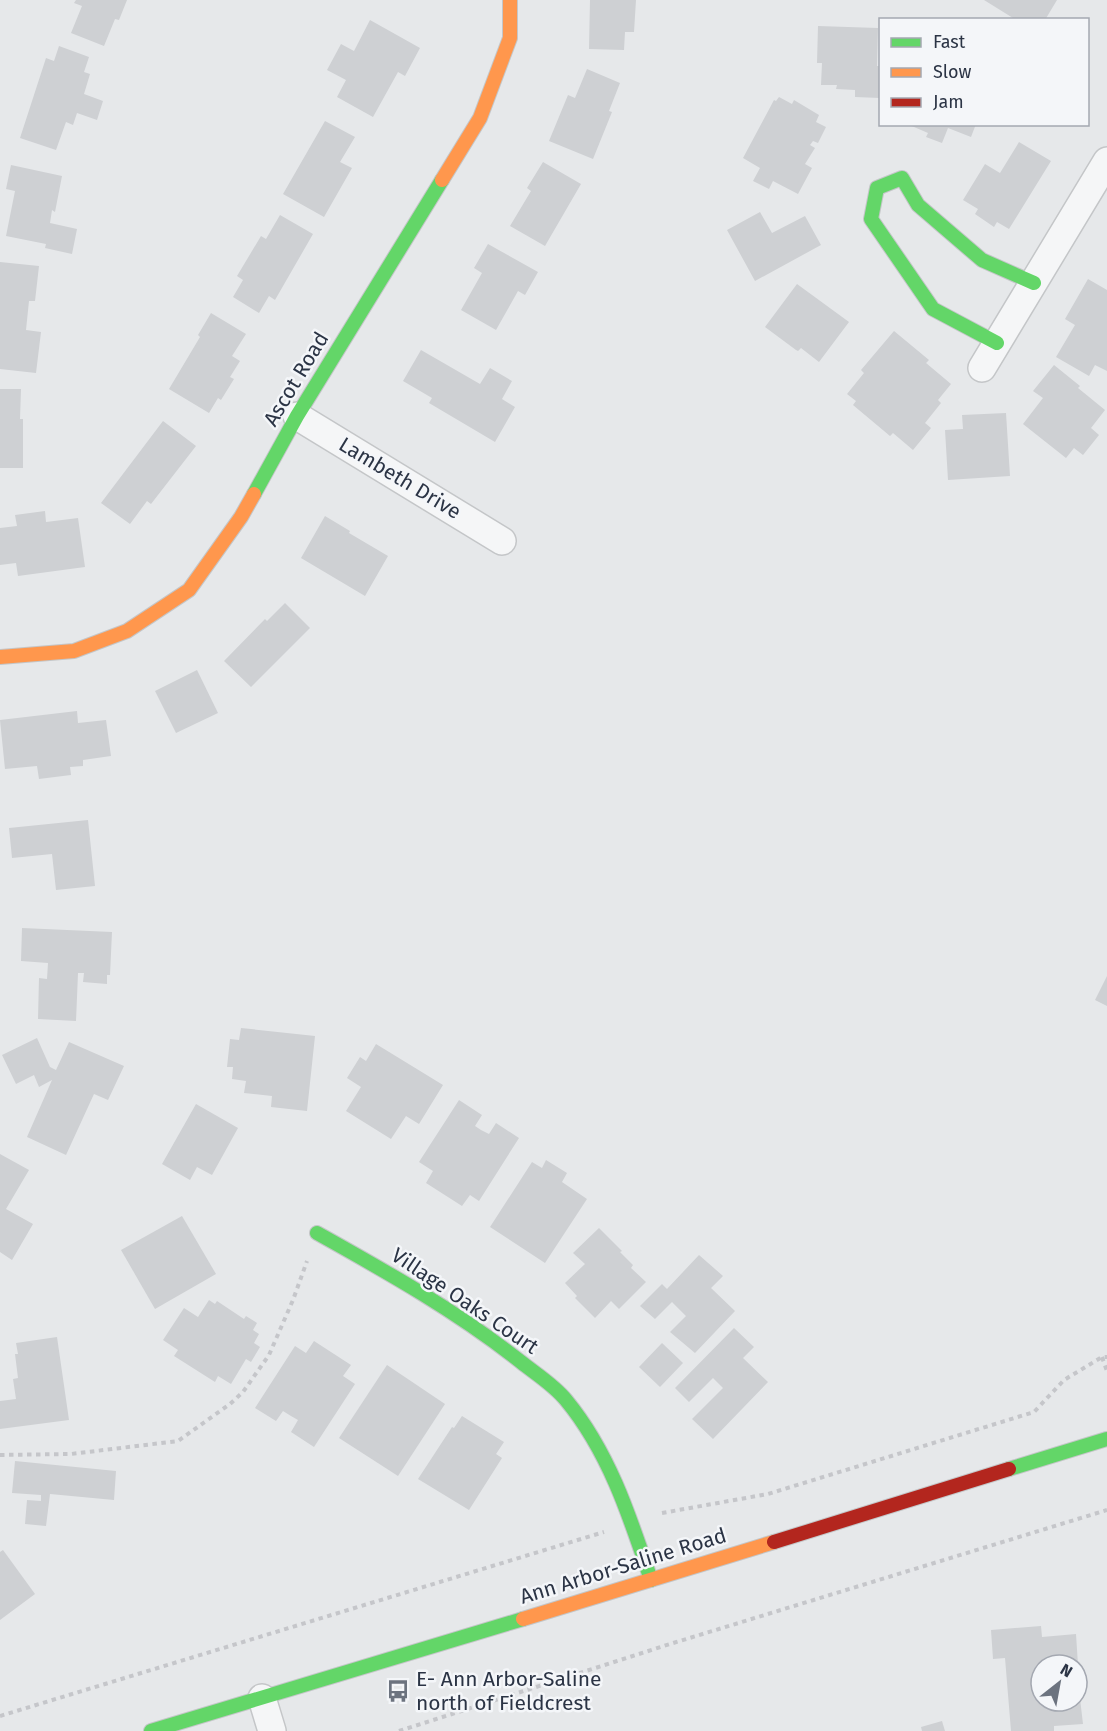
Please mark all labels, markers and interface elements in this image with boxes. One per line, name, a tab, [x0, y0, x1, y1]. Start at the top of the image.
legend	[879, 18, 1089, 126]
text: Fast	[933, 31, 966, 53]
text: Slow	[933, 61, 972, 83]
text: Jam	[933, 91, 964, 113]
street label: Ascot Road	[258, 327, 334, 431]
street label: Lambeth Drive	[334, 431, 466, 525]
street label: Village Oaks Court	[386, 1242, 544, 1360]
street label: Ann Arbor-Saline Road	[517, 1522, 729, 1610]
north arrow	[1029, 1653, 1089, 1713]
text: N	[1057, 1660, 1076, 1681]
place label: E- Ann Arbor-Saline north of Fieldcrest	[416, 1666, 601, 1716]
bus stop icon: E- Ann Arbor-Saline north of Fieldcrest	[385, 1678, 411, 1704]

